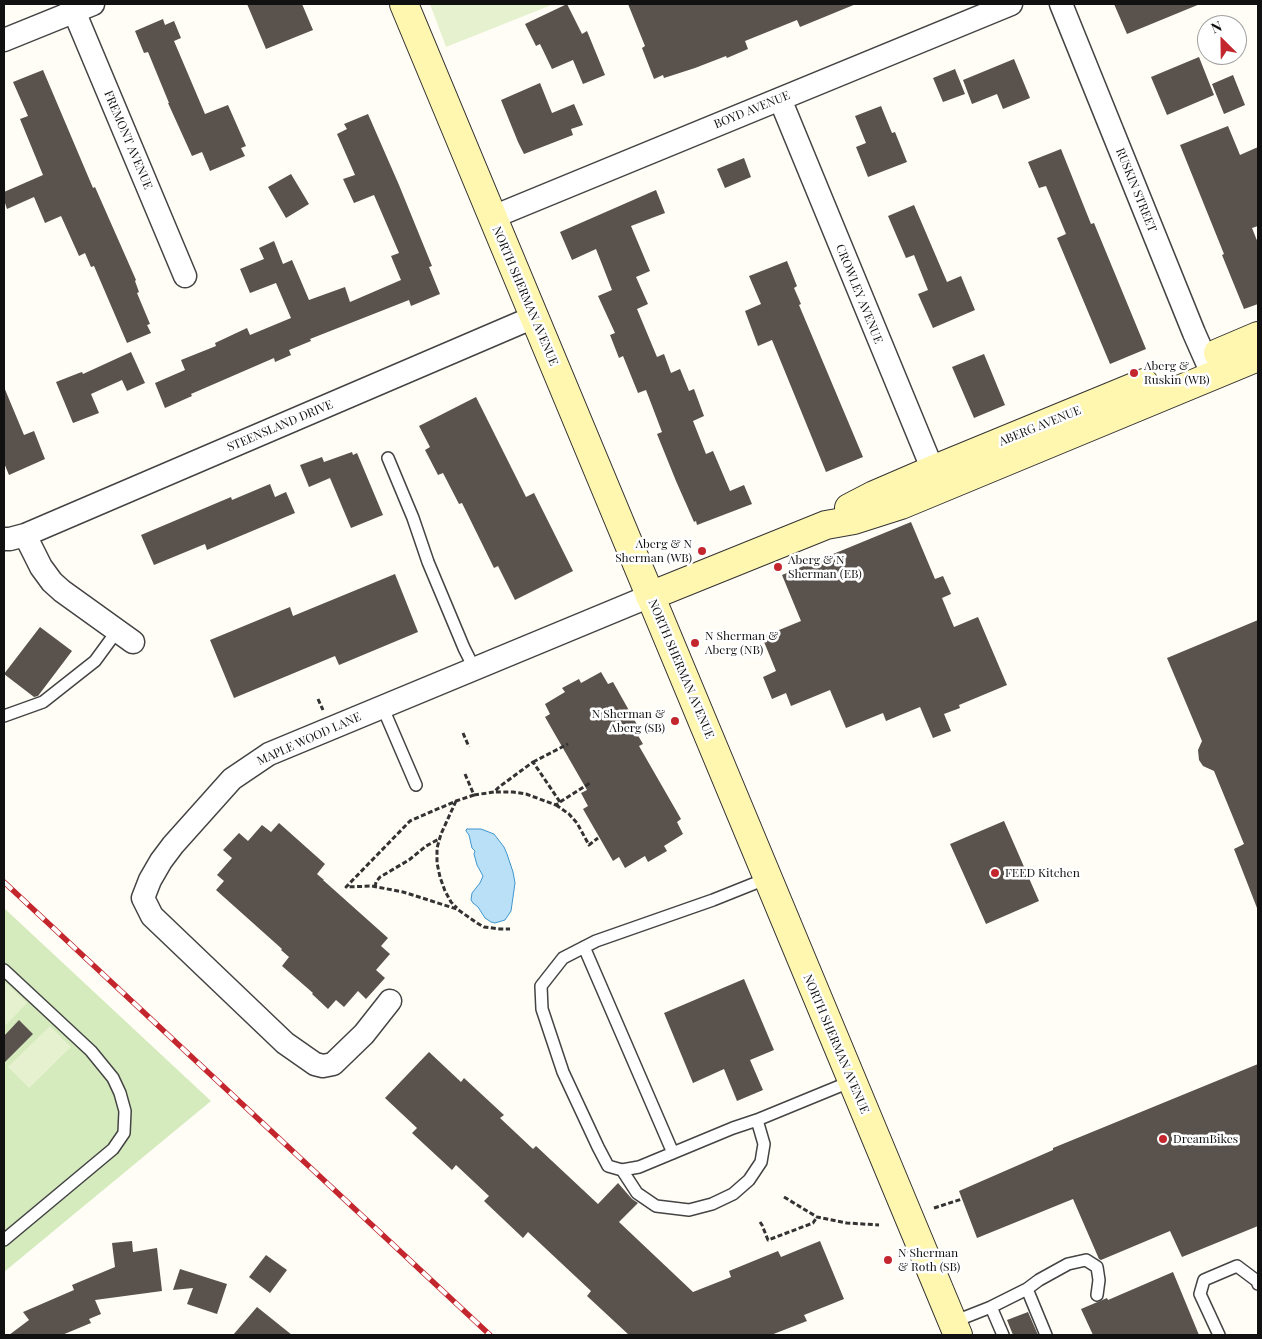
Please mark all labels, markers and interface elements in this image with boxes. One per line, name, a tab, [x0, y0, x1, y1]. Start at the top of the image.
north arrow	[1197, 15, 1247, 65]
text: N	[1208, 16, 1225, 37]
street label: BOYD AVENUE	[712, 88, 792, 132]
street label: FREMONT AVENUE	[101, 89, 155, 191]
street label: RUSKIN STREET	[1113, 146, 1159, 234]
street label: NORTH SHERMAN AVENUE	[489, 224, 561, 368]
street label: CROWLEY AVENUE	[832, 242, 886, 346]
place label: Aberg & Ruskin (WB)	[1144, 359, 1210, 387]
marker: Aberg & Ruskin (WB)	[1128, 367, 1140, 379]
street label: STEENSLAND DRIVE	[225, 397, 335, 455]
street label: ABERG AVENUE	[997, 403, 1083, 449]
place label: Aberg & N Sherman (WB)	[615, 537, 692, 565]
marker: Aberg & N Sherman (WB)	[696, 545, 708, 557]
place label: Aberg & N Sherman (EB)	[788, 553, 862, 581]
marker: Aberg & N Sherman (EB)	[772, 561, 784, 573]
street label: NORTH SHERMAN AVENUE	[645, 597, 717, 741]
place label: N Sherman & Aberg (NB)	[705, 629, 778, 657]
marker: N Sherman & Aberg (NB)	[689, 637, 701, 649]
place label: N Sherman & Aberg (SB)	[592, 707, 665, 735]
street label: MAPLE WOOD LANE	[255, 710, 363, 768]
marker: N Sherman & Aberg (SB)	[669, 715, 681, 727]
place label: FEED Kitchen	[1005, 866, 1080, 880]
marker: FEED Kitchen	[989, 867, 1001, 879]
street label: NORTH SHERMAN AVENUE	[800, 972, 872, 1116]
place label: DreamBikes	[1173, 1132, 1238, 1146]
marker: DreamBikes	[1157, 1133, 1169, 1145]
place label: N Sherman & Roth (SB)	[898, 1246, 960, 1274]
marker: N Sherman & Roth (SB)	[882, 1254, 894, 1266]

